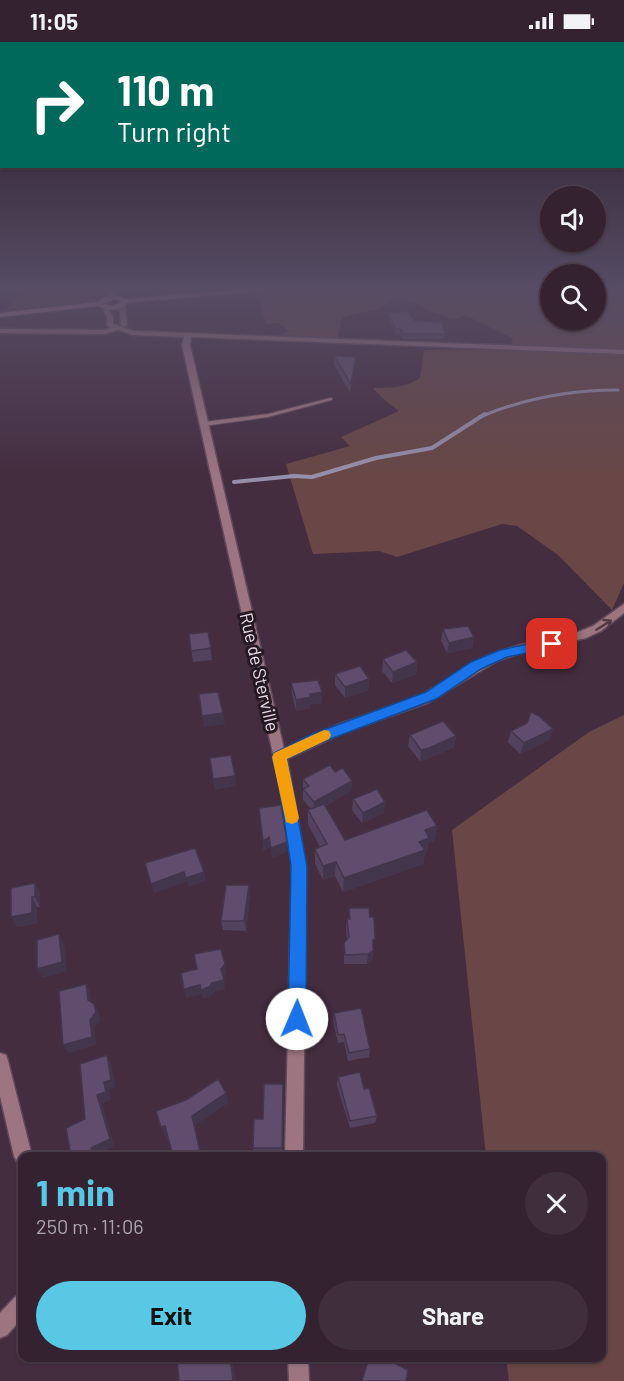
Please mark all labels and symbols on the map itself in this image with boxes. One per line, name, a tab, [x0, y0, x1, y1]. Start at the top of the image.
street label: Rue de Sterville	[236, 610, 284, 734]
pin	[526, 618, 577, 669]
one-way arrow	[595, 619, 612, 631]
position arrow	[265, 987, 329, 1051]

